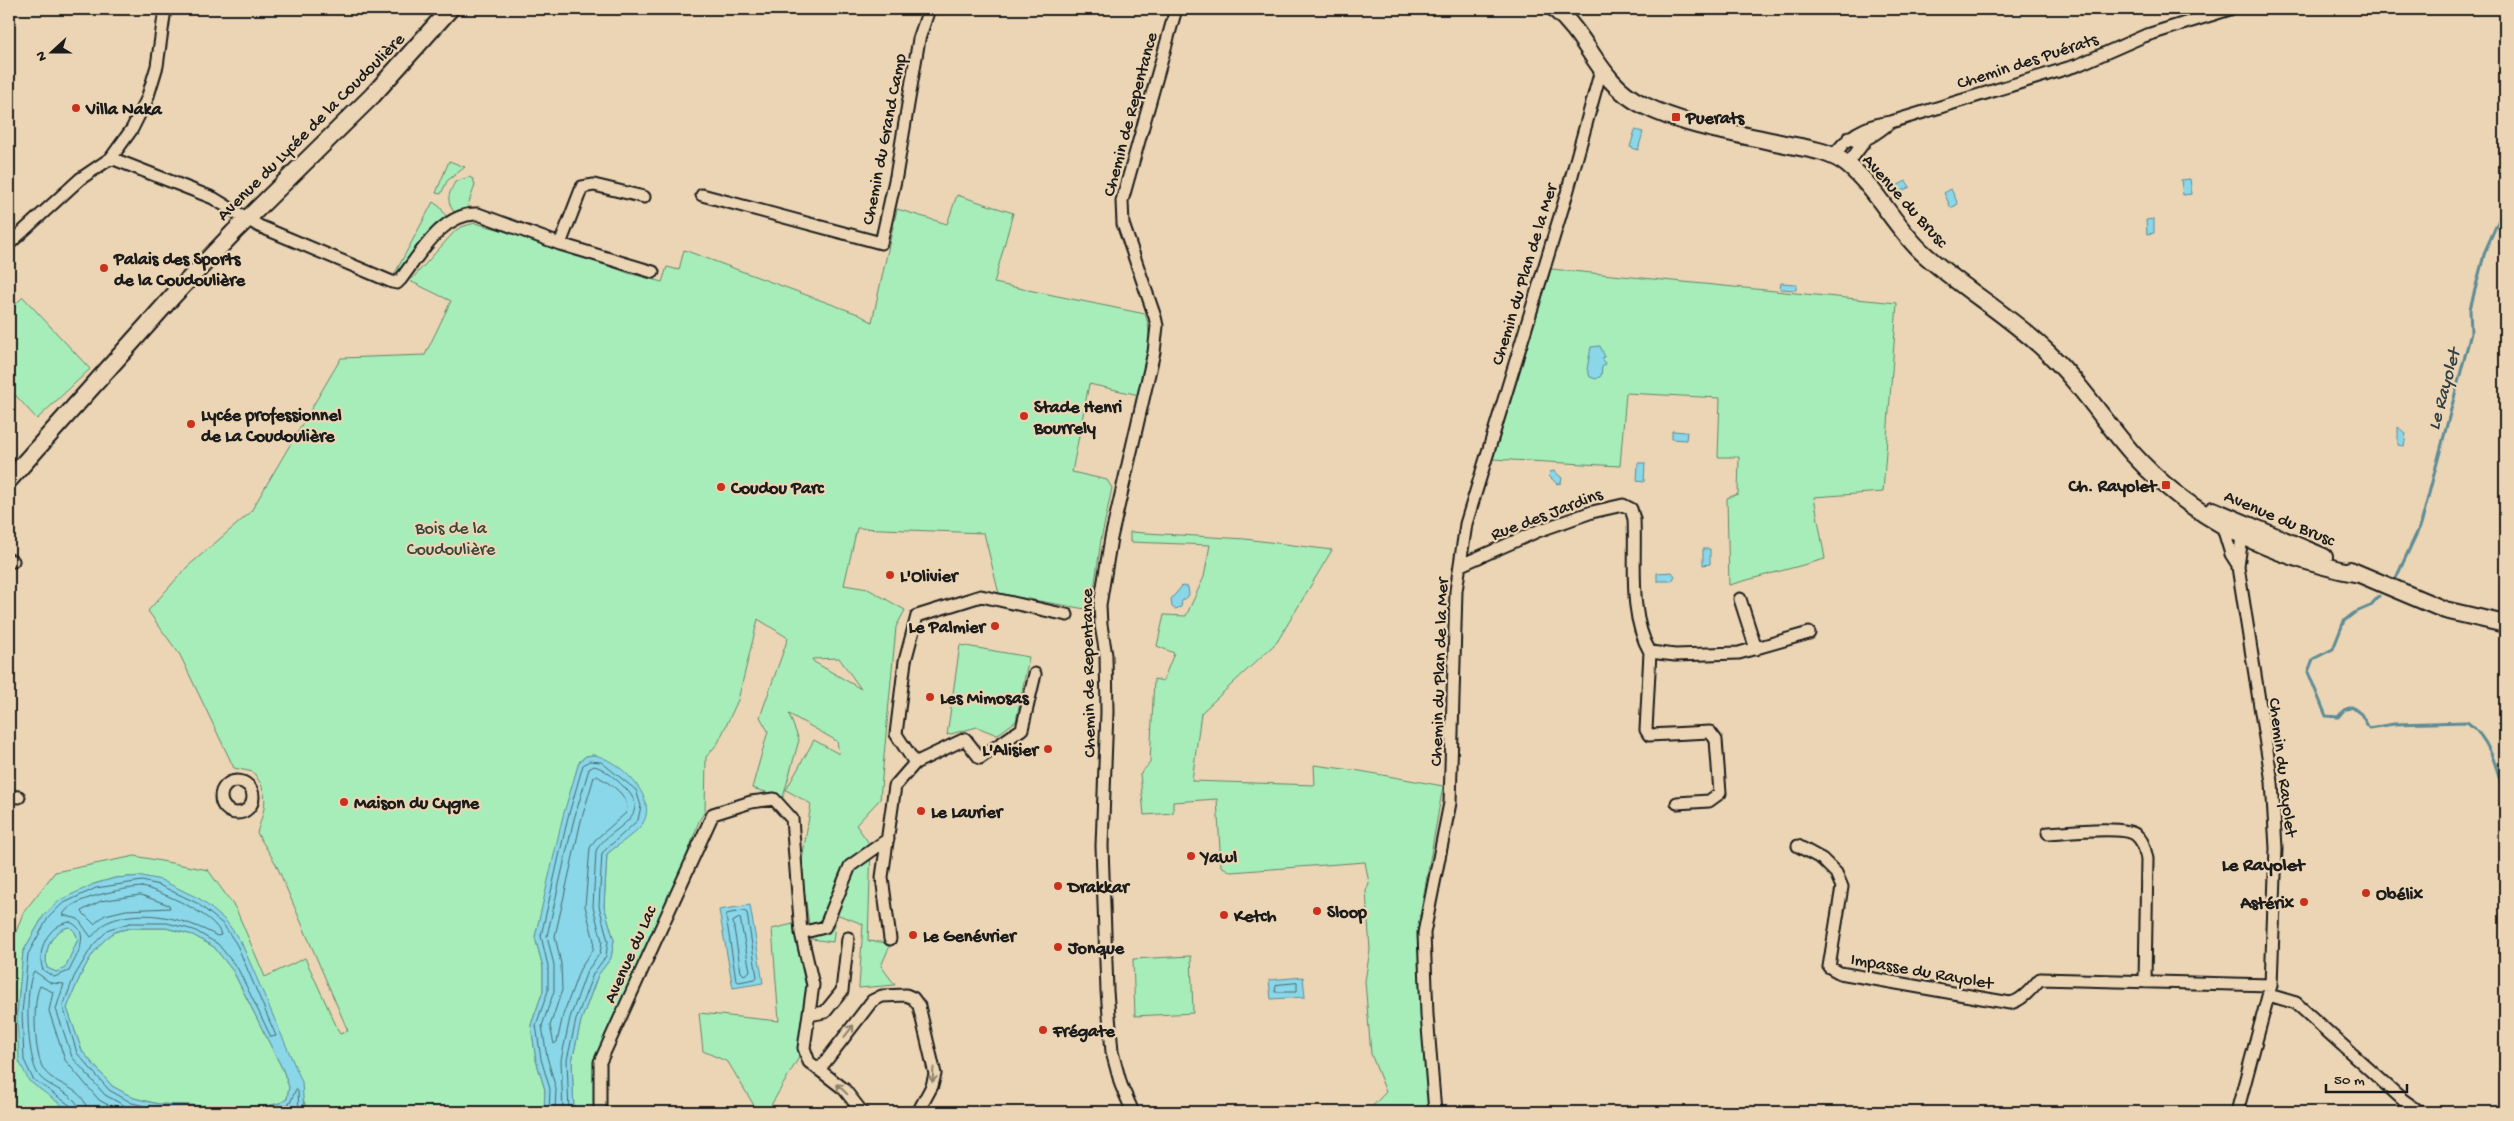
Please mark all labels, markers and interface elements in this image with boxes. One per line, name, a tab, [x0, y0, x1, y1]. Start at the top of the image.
north arrow	[28, 28, 78, 78]
street label: Avenue du Lycée de la Coudoulière	[213, 29, 411, 226]
street label: Chemin des Puérats	[1955, 29, 2102, 95]
street label: Chemin de Repentance	[1099, 30, 1164, 199]
text: N	[33, 48, 52, 63]
street label: Chemin du Grand Camp	[859, 52, 912, 227]
place label: Villa Naka	[85, 100, 163, 121]
marker: Villa Naka	[70, 102, 82, 114]
place label: Puerats	[1685, 109, 1745, 130]
marker: Puerats	[1670, 111, 1682, 123]
street label: Avenue du Brusc	[1857, 151, 1952, 253]
street label: Chemin du Plan de la Mer	[1488, 180, 1563, 368]
place label: Palais des Sports de la Coudoulière	[113, 250, 246, 292]
marker: Palais des Sports de la Coudoulière	[98, 262, 110, 274]
water label: Le Rayolet	[2424, 344, 2468, 433]
place label: Stade Henri Bourrely	[1033, 398, 1122, 440]
place label: Lycée professionnel de La Coudoulière	[201, 406, 342, 448]
marker: Stade Henri Bourrely	[1018, 410, 1030, 422]
marker: Lycée professionnel de La Coudoulière	[185, 418, 197, 430]
place label: Ch. Rayolet	[2067, 477, 2158, 498]
place label: Coudou Parc	[730, 479, 824, 500]
marker: Ch. Rayolet	[2160, 479, 2172, 491]
marker: Coudou Parc	[715, 481, 727, 493]
street label: Rue des Jardins	[1488, 484, 1607, 546]
street label: Avenue du Brusc	[2220, 487, 2338, 552]
park label: Bois de la Coudoulière	[407, 519, 496, 561]
place label: L'Olivier	[900, 567, 960, 588]
marker: L'Olivier	[884, 569, 896, 581]
street label: Chemin du Plan de la Mer	[1427, 576, 1454, 767]
street label: Chemin de Repentance	[1078, 588, 1101, 758]
place label: Le Palmier	[909, 618, 988, 639]
marker: Le Palmier	[989, 620, 1001, 632]
place label: Les Mimosas	[940, 689, 1030, 710]
marker: Les Mimosas	[924, 691, 936, 703]
street label: Chemin du Rayolet	[2263, 697, 2301, 840]
place label: L'Alisier	[982, 741, 1041, 762]
marker: L'Alisier	[1042, 743, 1054, 755]
place label: Maison du Cygne	[354, 794, 480, 815]
marker: Maison du Cygne	[338, 796, 350, 808]
place label: Le Laurier	[931, 803, 1005, 824]
marker: Le Laurier	[915, 805, 927, 817]
place label: Yawl	[1199, 848, 1237, 869]
marker: Yawl	[1185, 850, 1197, 862]
district label: Le Rayolet	[2222, 855, 2307, 878]
place label: Drakkar	[1066, 878, 1131, 899]
marker: Drakkar	[1052, 880, 1064, 892]
place label: Obélix	[2376, 885, 2423, 906]
marker: Obélix	[2360, 887, 2372, 899]
place label: Astérix	[2239, 894, 2295, 915]
marker: Astérix	[2298, 896, 2310, 908]
street label: Avenue du Lac	[600, 902, 662, 1007]
place label: Sloop	[1327, 903, 1367, 924]
marker: Sloop	[1311, 905, 1323, 917]
place label: Ketch	[1233, 907, 1277, 928]
marker: Ketch	[1218, 909, 1230, 921]
place label: Le Genévrier	[923, 927, 1018, 948]
marker: Le Genévrier	[907, 929, 919, 941]
place label: Jonque	[1067, 939, 1125, 960]
marker: Jonque	[1052, 941, 1064, 953]
street label: Impasse du Rayolet	[1849, 950, 1996, 996]
place label: Frégate	[1052, 1022, 1115, 1043]
one-way arrow	[844, 1024, 854, 1038]
marker: Frégate	[1037, 1024, 1049, 1036]
scale bar	[2326, 1061, 2408, 1093]
one-way arrow	[929, 1067, 938, 1083]
text: 50 m	[2334, 1072, 2365, 1090]
one-way arrow	[836, 1083, 849, 1095]

